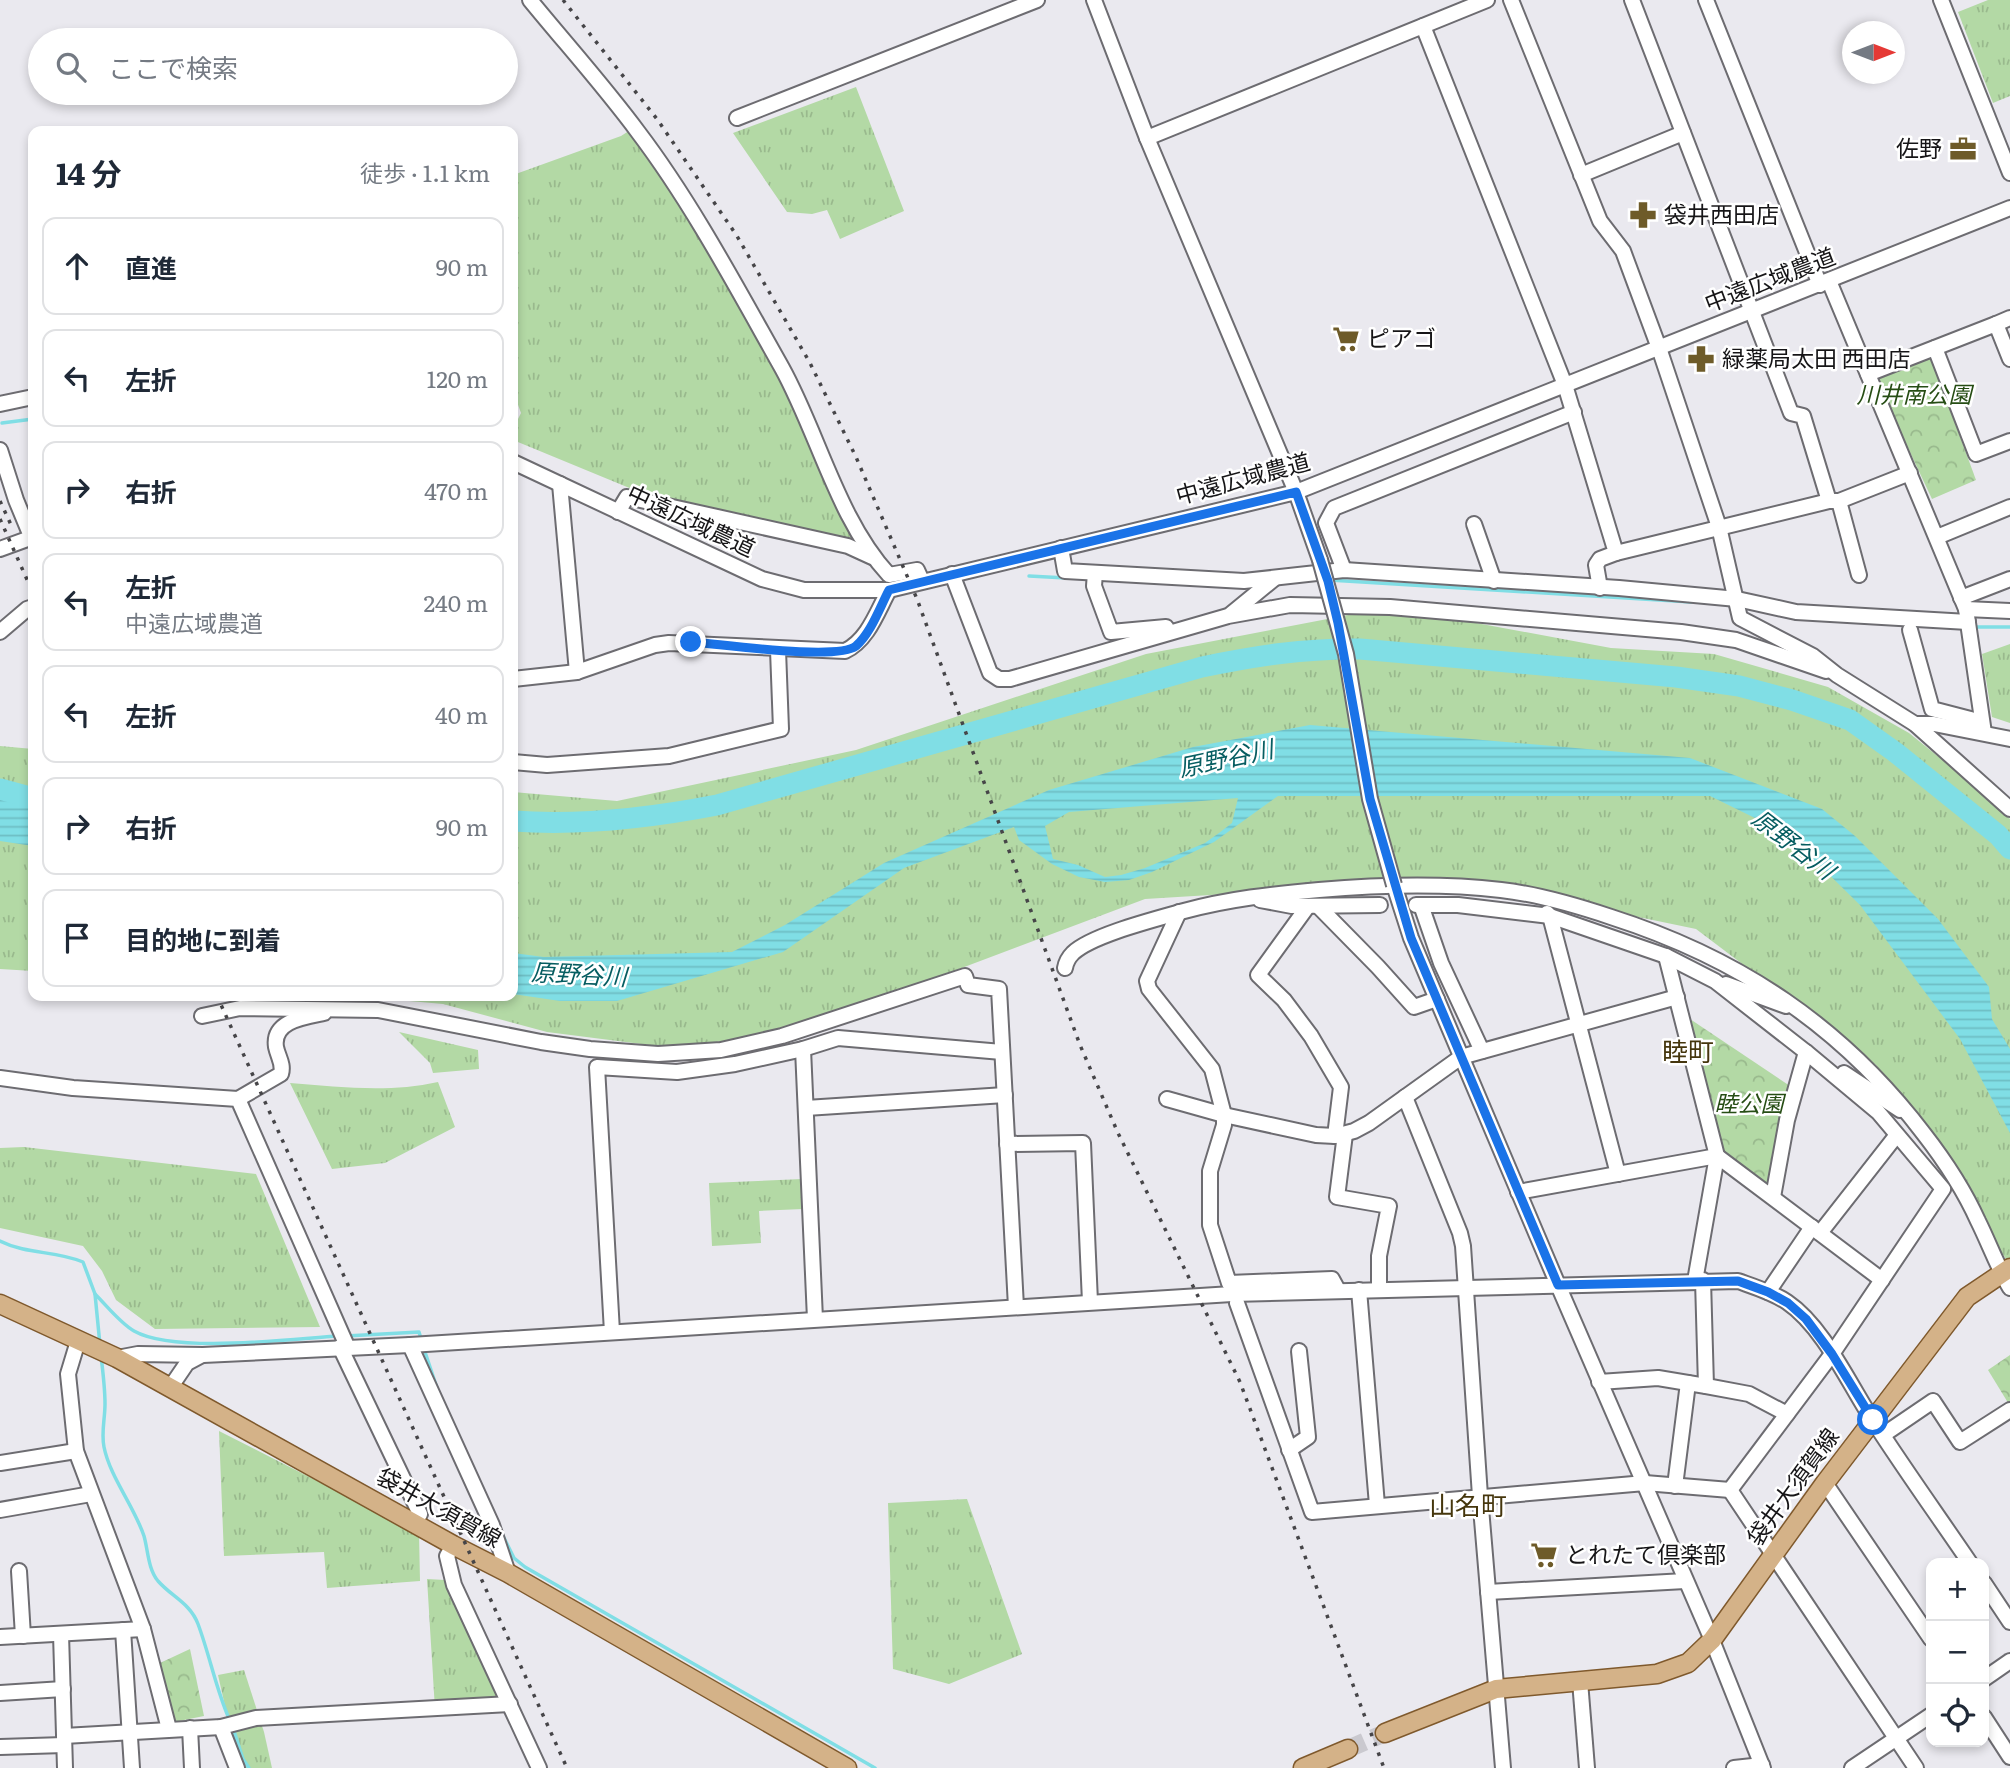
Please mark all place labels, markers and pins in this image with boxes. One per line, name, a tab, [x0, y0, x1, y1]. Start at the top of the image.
place label: 佐野	[1896, 130, 1942, 164]
office icon: 佐野	[1948, 134, 1978, 164]
place label: 袋井西田店	[1664, 196, 1779, 230]
pharmacy icon: 袋井西田店	[1628, 200, 1658, 230]
place label: ピアゴ	[1367, 320, 1436, 354]
supermarket icon: ピアゴ	[1331, 324, 1361, 354]
place label: 緑薬局太田 西田店	[1722, 340, 1911, 374]
pharmacy icon: 緑薬局太田 西田店	[1686, 344, 1716, 374]
place label: とれたて倶楽部	[1565, 1536, 1726, 1570]
supermarket icon: とれたて倶楽部	[1529, 1540, 1559, 1570]

